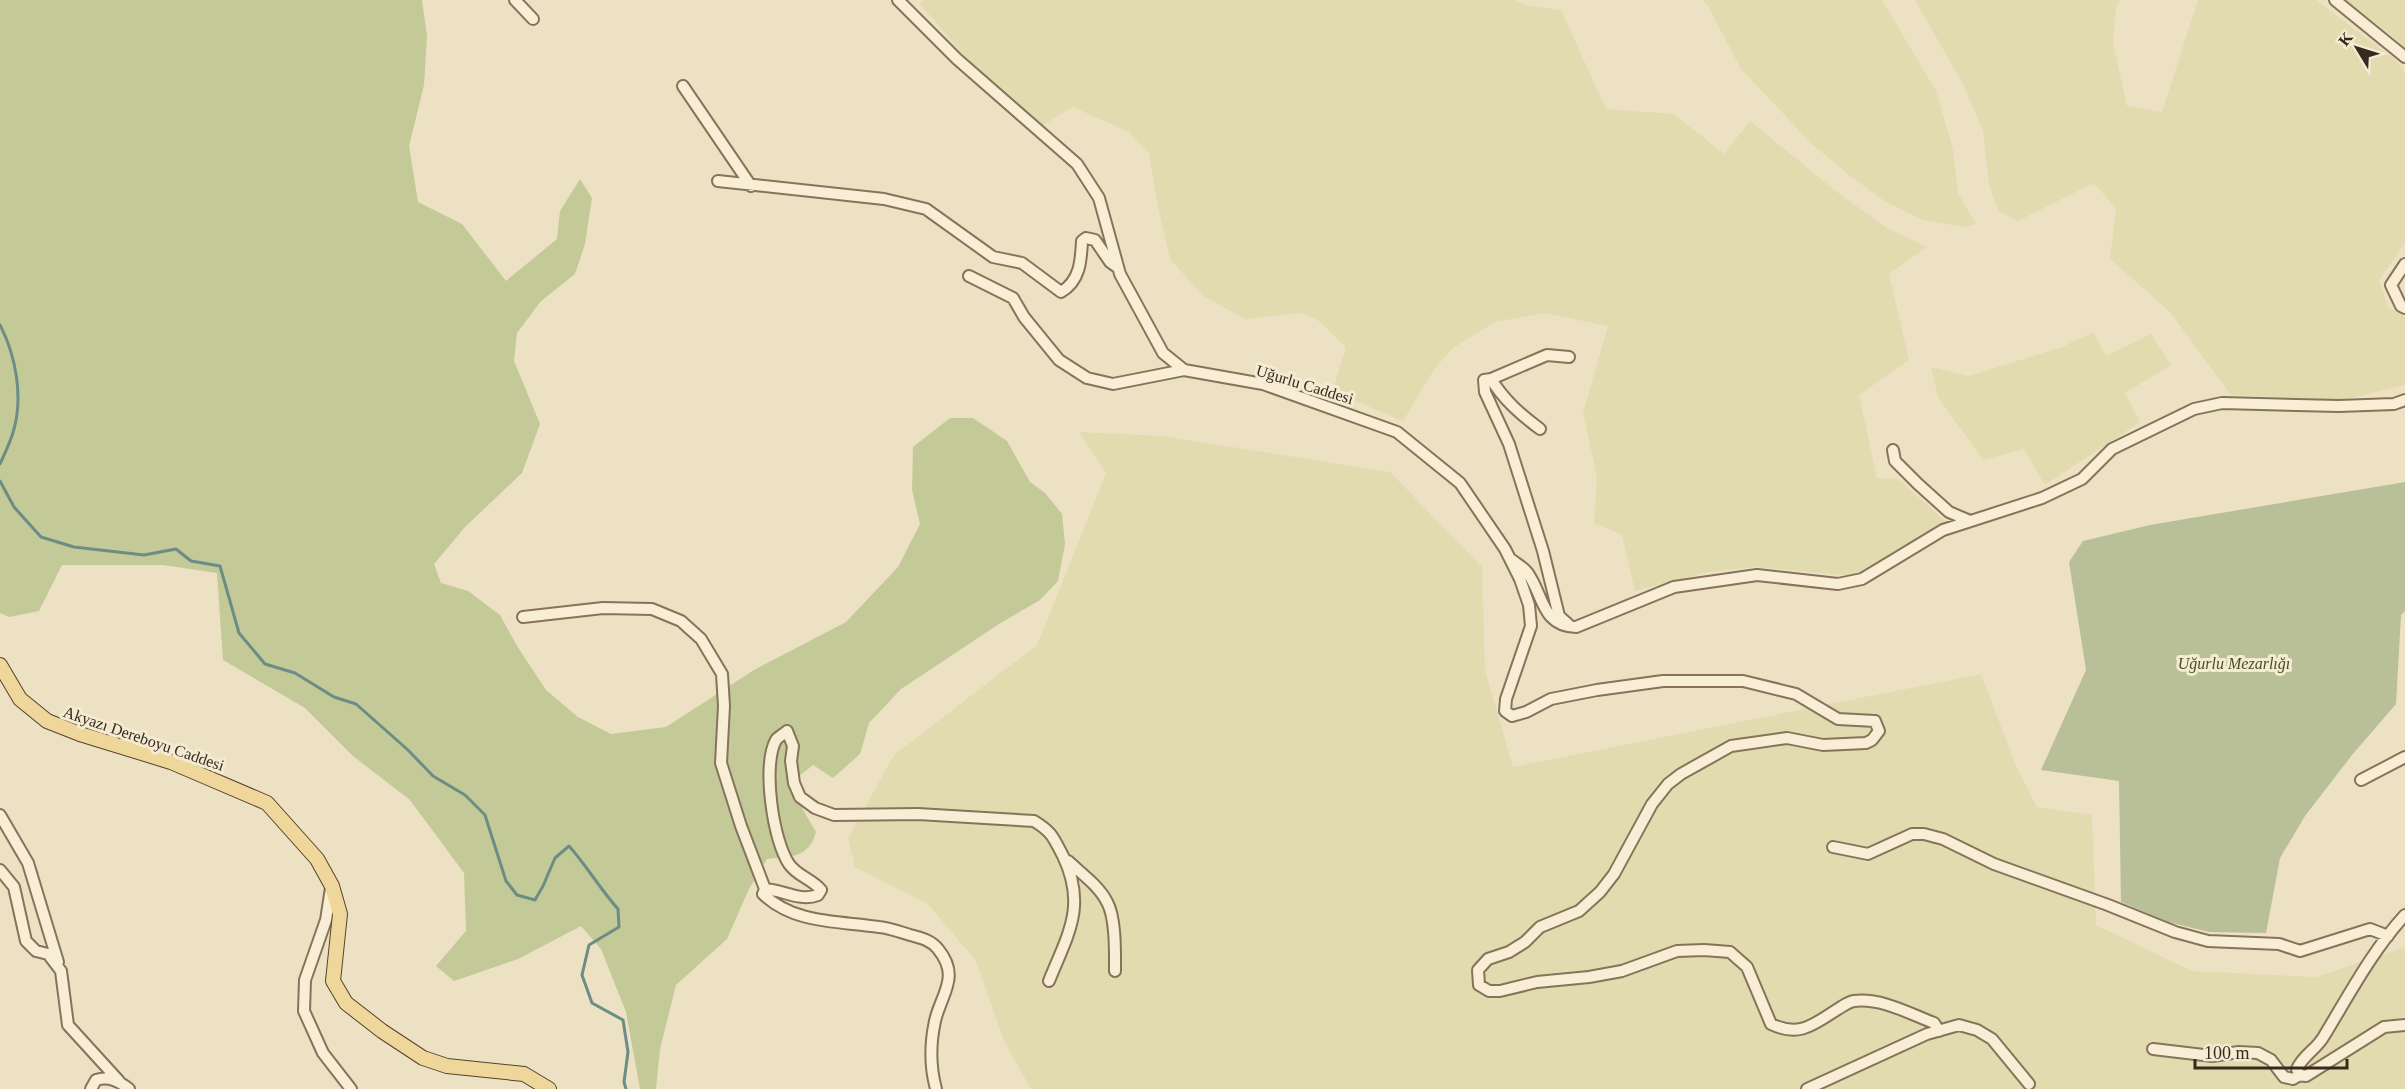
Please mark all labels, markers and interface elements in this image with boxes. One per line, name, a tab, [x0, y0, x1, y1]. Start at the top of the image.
north arrow	[2327, 18, 2387, 78]
text: K	[2335, 29, 2356, 49]
street label: Uğurlu Caddesi	[1254, 362, 1356, 408]
park label: Uğurlu Mezarlığı	[2178, 655, 2290, 673]
street label: Akyazı Dereboyu Caddesi	[61, 703, 227, 775]
scale bar	[2195, 1032, 2346, 1070]
text: 100 m	[2204, 1043, 2250, 1063]

